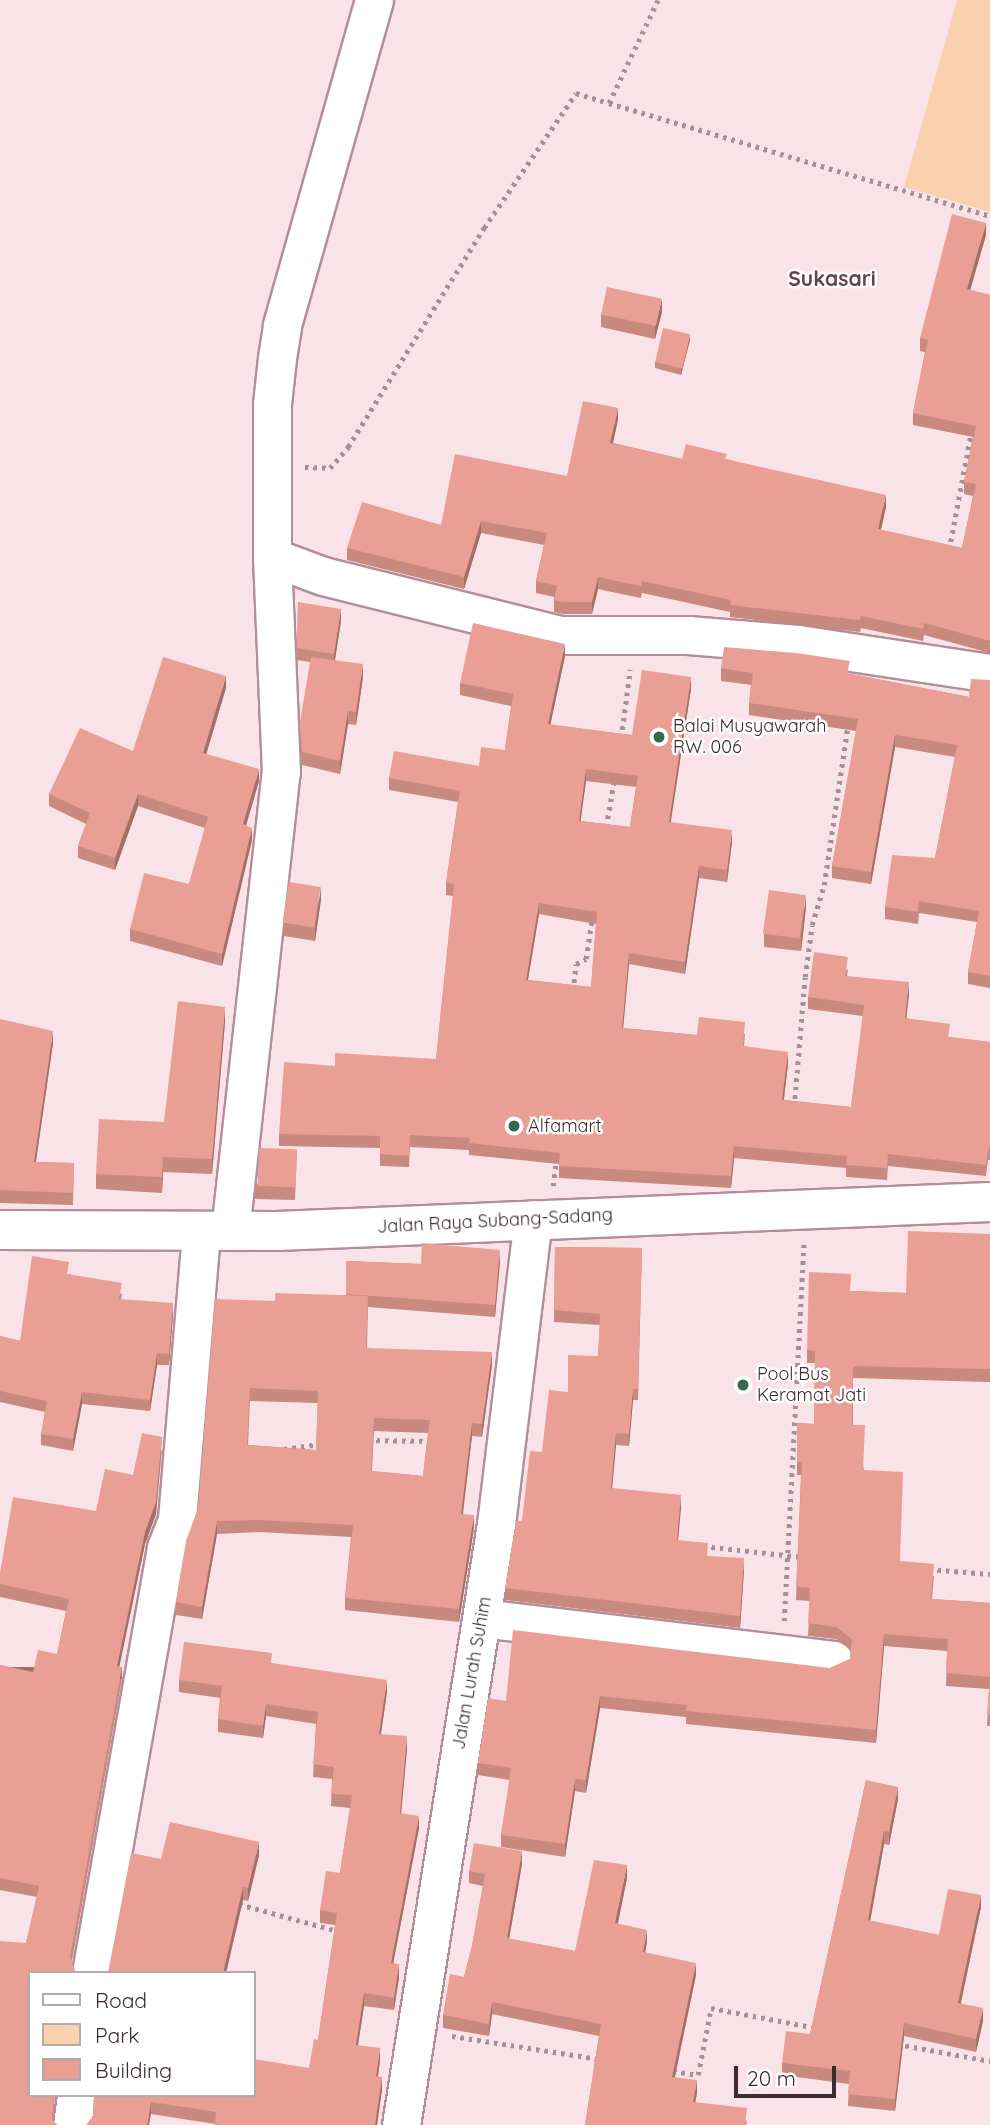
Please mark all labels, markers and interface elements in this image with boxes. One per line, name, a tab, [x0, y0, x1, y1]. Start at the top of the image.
district label: Sukasari	[788, 265, 876, 291]
place label: Balai Musyawarah RW. 006	[673, 716, 826, 758]
marker: Balai Musyawarah RW. 006	[651, 729, 667, 745]
place label: Alfamart	[528, 1115, 602, 1137]
marker: Alfamart	[506, 1118, 522, 1134]
street label: Jalan Raya Subang-Sadang	[377, 1204, 613, 1238]
place label: Pool Bus Keramat Jati	[757, 1364, 866, 1406]
marker: Pool Bus Keramat Jati	[735, 1377, 751, 1393]
street label: Jalan Lurah Suhim	[448, 1595, 496, 1751]
legend	[28, 1971, 256, 2097]
text: Road	[95, 1987, 147, 2013]
text: Park	[95, 2022, 139, 2048]
scale bar	[738, 2052, 839, 2096]
text: Building	[95, 2057, 172, 2083]
text: 20 m	[747, 2065, 796, 2091]

